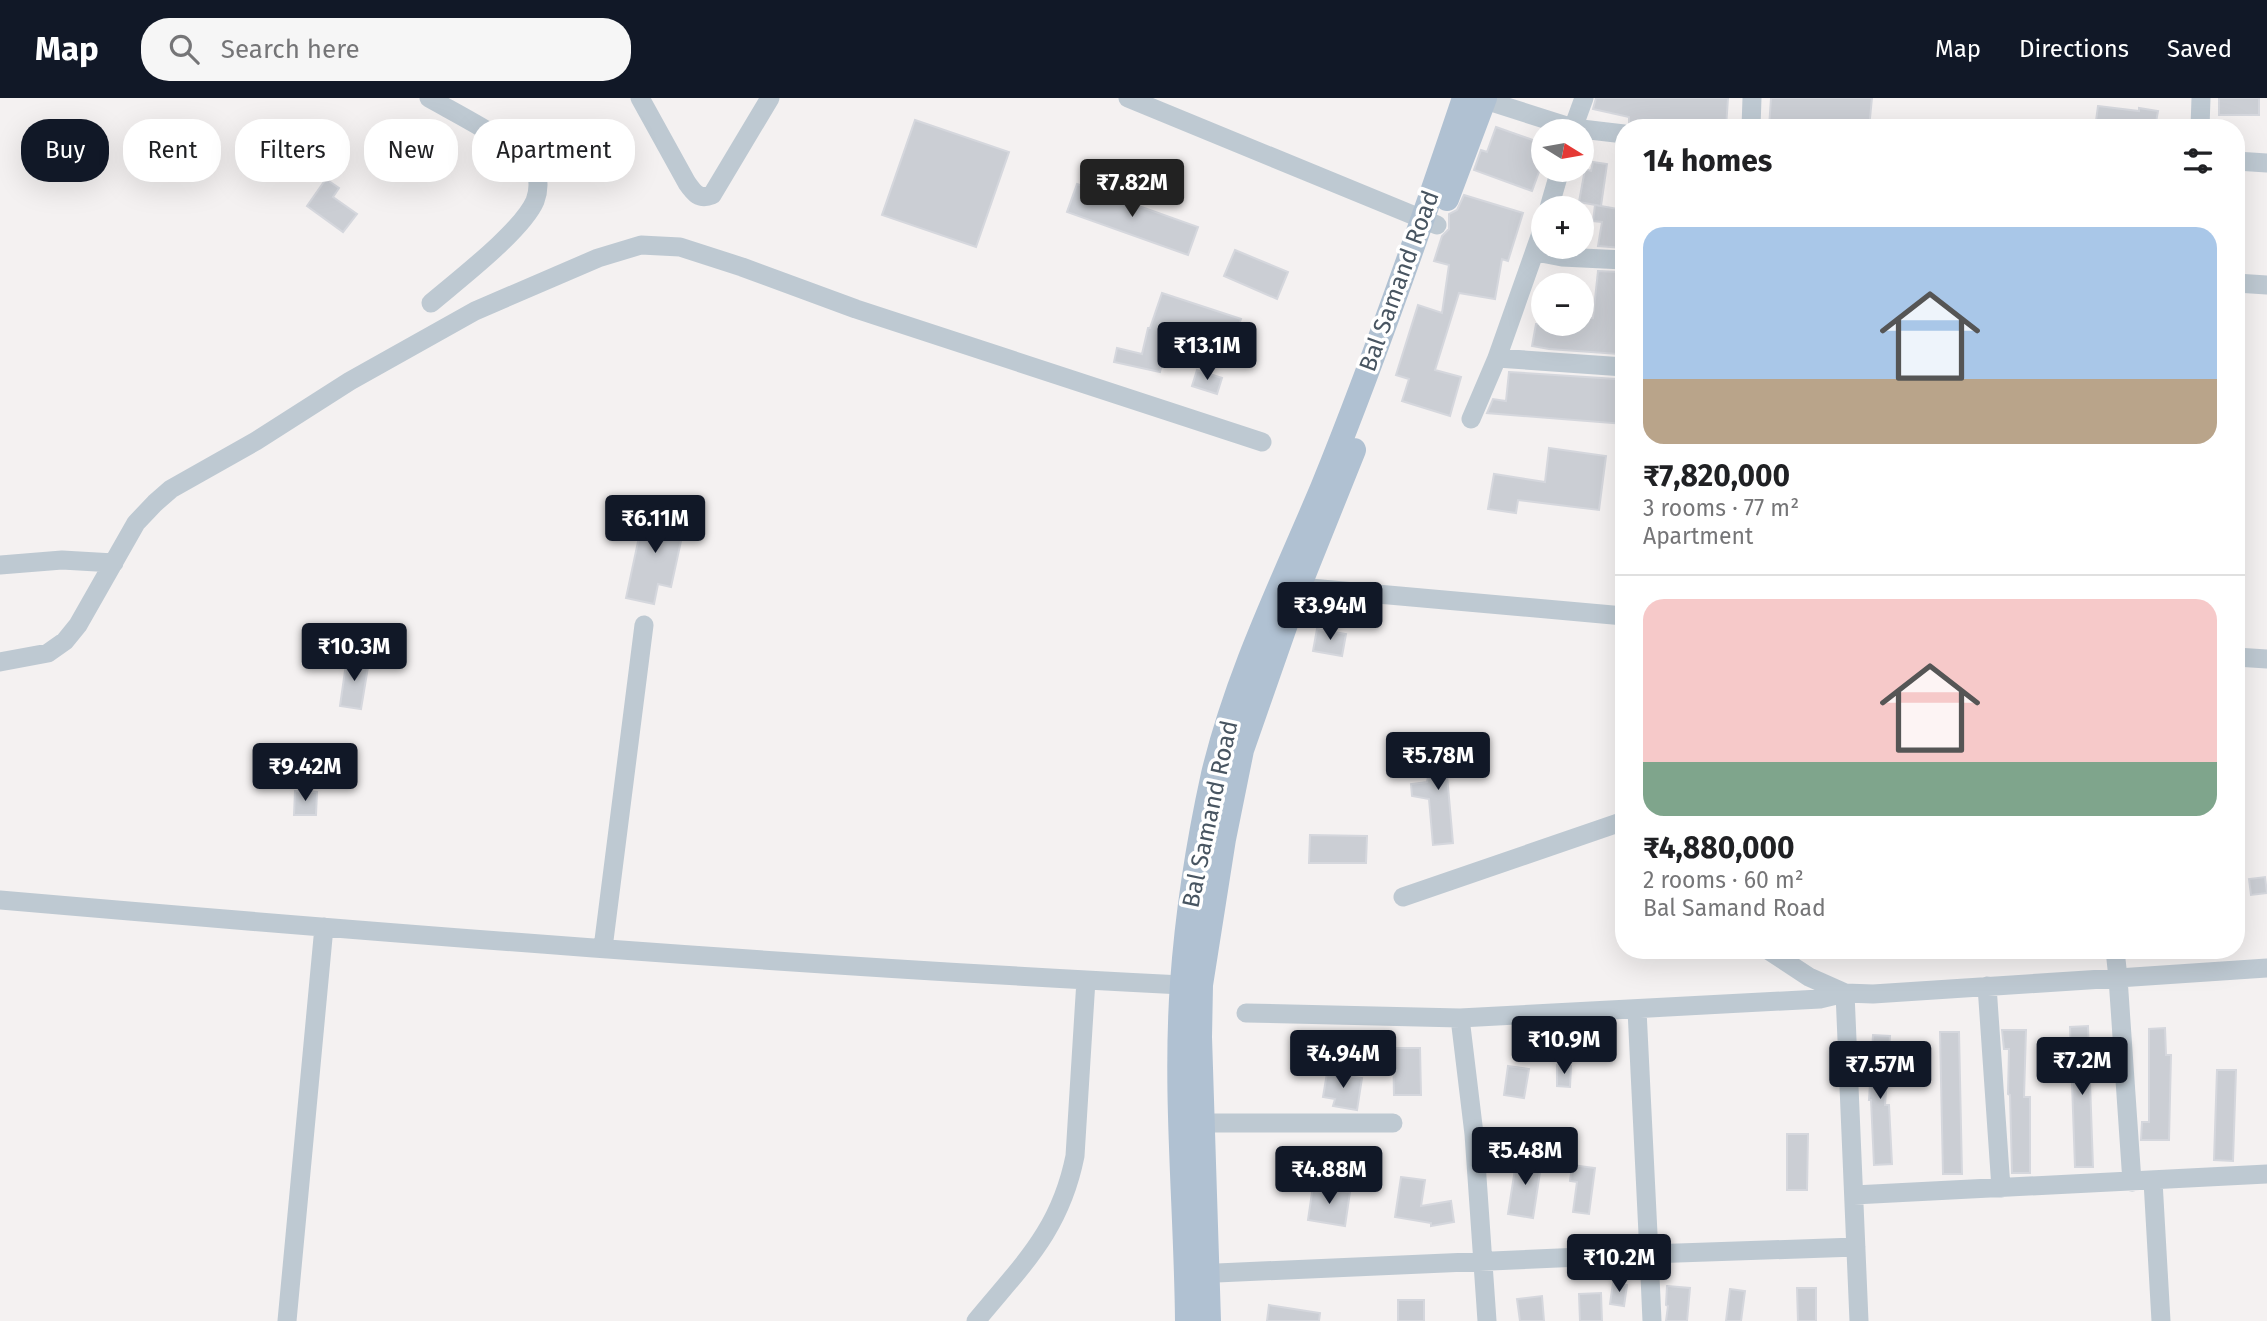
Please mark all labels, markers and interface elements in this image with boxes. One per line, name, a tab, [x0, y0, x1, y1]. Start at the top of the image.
search box	[141, 18, 631, 81]
text: Map	[35, 29, 99, 69]
icon: search	[165, 30, 203, 68]
text: Search here	[221, 34, 360, 65]
text: Map	[1935, 35, 1981, 63]
text: Directions	[2019, 35, 2129, 63]
text: Saved	[2167, 35, 2232, 63]
chip: Buy	[21, 119, 109, 182]
chip: Rent	[123, 119, 221, 182]
chip: Filters	[235, 119, 350, 182]
chip: New	[364, 119, 458, 182]
chip: Apartment	[472, 119, 635, 182]
north arrow	[1531, 119, 1594, 182]
map controls	[1531, 119, 1594, 336]
icon: filters	[2179, 142, 2217, 180]
text: 14 homes	[1643, 143, 1772, 179]
pin: ₹7.82M	[1075, 159, 1189, 219]
text: ₹7.82M	[1096, 168, 1168, 196]
street label: Bal Samand Road	[1353, 187, 1445, 375]
button: +	[1531, 196, 1594, 259]
button: −	[1531, 273, 1594, 336]
icon: home	[1867, 273, 1993, 399]
pin: ₹13.1M	[1150, 322, 1264, 382]
text: ₹13.1M	[1173, 331, 1241, 359]
text: ₹7,820,000	[1643, 458, 1790, 494]
text: 3 rooms · 77 m²	[1643, 494, 1799, 522]
pin: ₹6.11M	[598, 496, 712, 555]
text: ₹6.11M	[621, 504, 689, 532]
text: Apartment	[1643, 522, 1753, 550]
pin: ₹3.94M	[1273, 582, 1387, 642]
text: ₹3.94M	[1293, 591, 1367, 619]
pin: ₹10.3M	[297, 624, 411, 683]
text: ₹10.3M	[318, 632, 390, 660]
icon: home	[1867, 645, 1993, 771]
street label: Bal Samand Road	[1176, 718, 1244, 910]
pin: ₹5.78M	[1381, 732, 1495, 792]
text: ₹5.78M	[1402, 741, 1474, 769]
pin: ₹9.42M	[248, 744, 362, 803]
text: ₹9.42M	[269, 752, 341, 780]
text: ₹4,880,000	[1643, 830, 1795, 866]
text: 2 rooms · 60 m²	[1643, 866, 1804, 894]
text: Bal Samand Road	[1643, 894, 1826, 922]
pin: ₹10.9M	[1507, 1016, 1621, 1076]
text: ₹10.9M	[1528, 1025, 1600, 1053]
pin: ₹4.94M	[1286, 1030, 1400, 1090]
pin: ₹7.2M	[2033, 1038, 2131, 1097]
text: ₹4.94M	[1306, 1039, 1380, 1067]
pin: ₹7.57M	[1823, 1042, 1937, 1101]
text: ₹7.2M	[2053, 1046, 2111, 1074]
text: ₹7.57M	[1845, 1050, 1915, 1078]
pin: ₹5.48M	[1468, 1128, 1582, 1187]
text: ₹5.48M	[1488, 1136, 1562, 1164]
pin: ₹4.88M	[1272, 1146, 1386, 1206]
text: ₹4.88M	[1291, 1155, 1367, 1183]
pin: ₹10.2M	[1562, 1234, 1676, 1294]
text: ₹10.2M	[1583, 1243, 1655, 1271]

